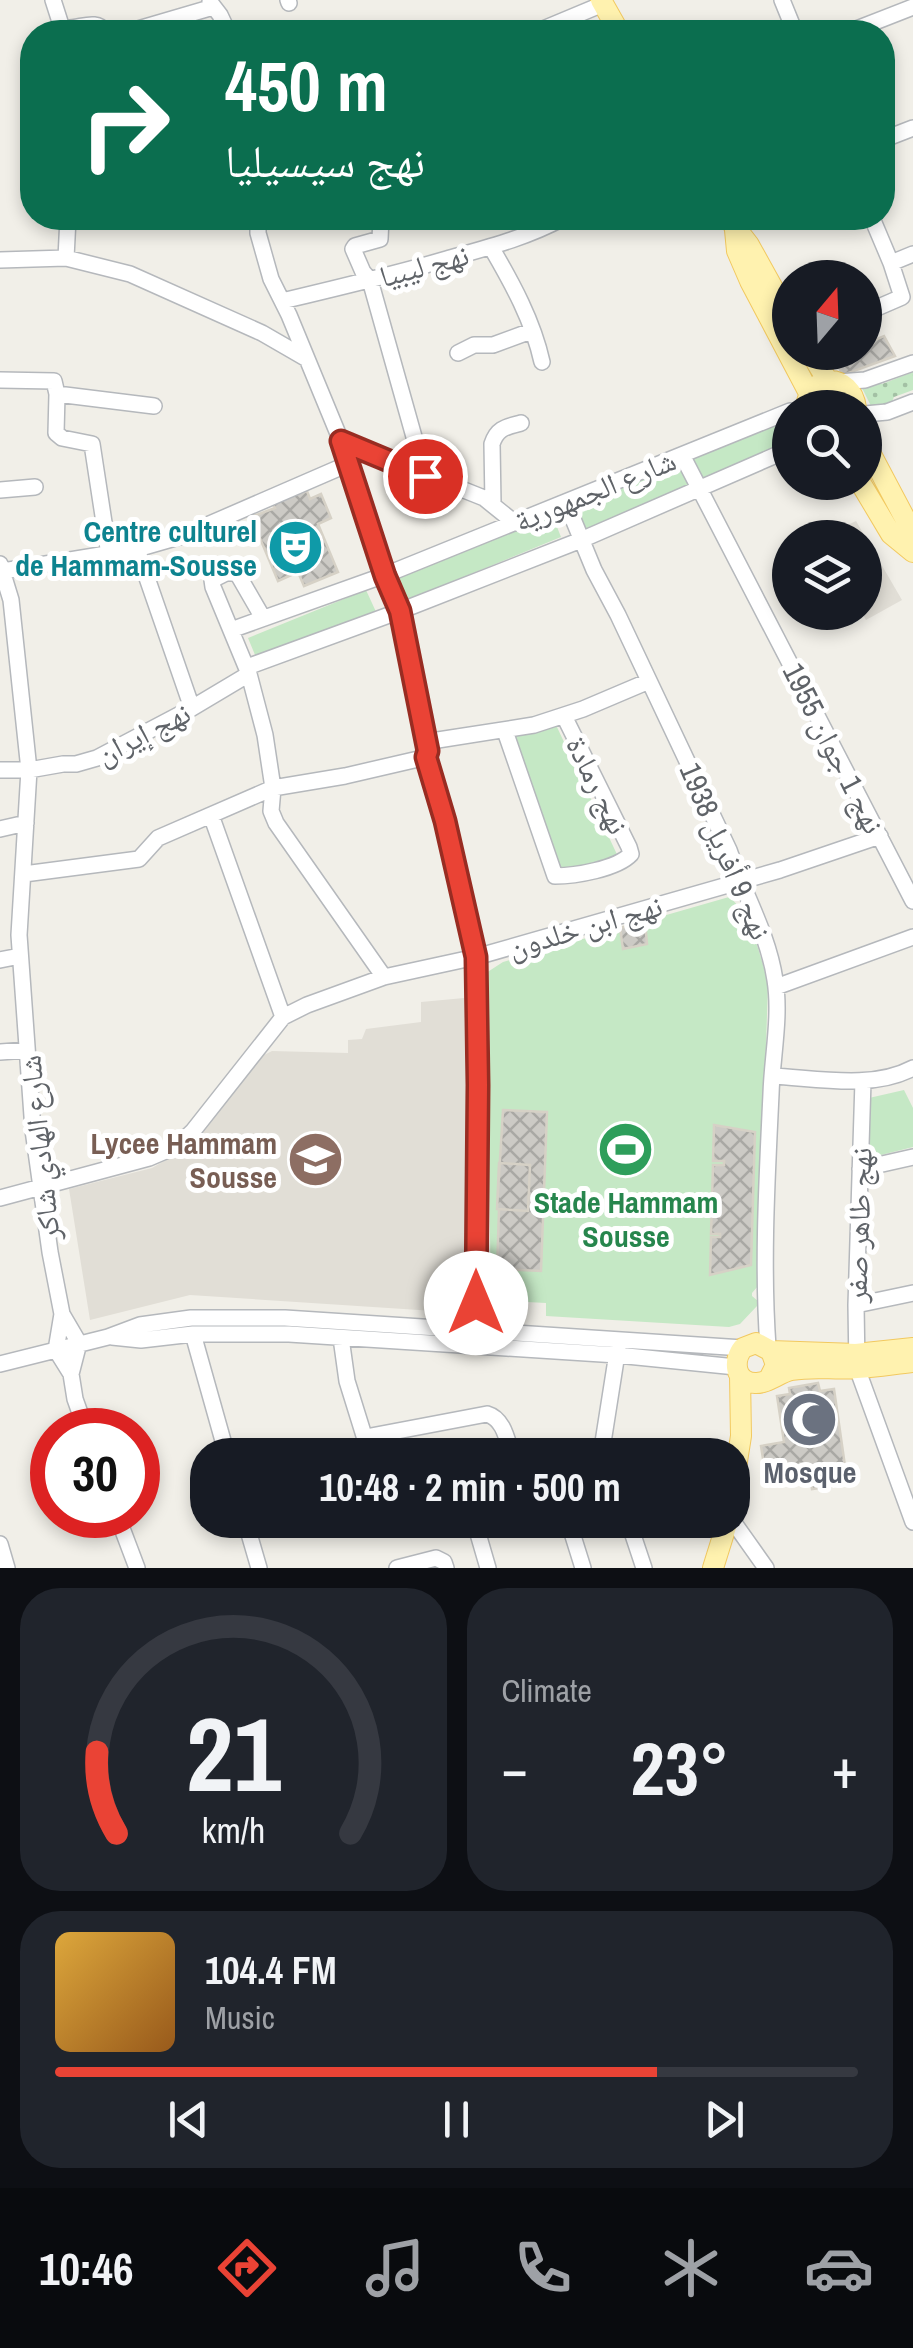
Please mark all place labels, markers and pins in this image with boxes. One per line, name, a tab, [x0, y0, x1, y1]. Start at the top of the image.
pin	[383, 434, 468, 519]
place label: Centre culturel de Hammam-Sousse	[15, 511, 257, 585]
theatre icon: Centre culturel de Hammam-Sousse	[266, 518, 326, 578]
sports icon: Stade Hammam Sousse	[596, 1119, 656, 1179]
place label: Lycee Hammam Sousse	[91, 1123, 277, 1197]
school or university icon: Lycee Hammam Sousse	[286, 1130, 346, 1190]
place label: Stade Hammam Sousse	[534, 1182, 718, 1256]
mosque icon: Mosque	[780, 1389, 840, 1449]
place label: Mosque	[764, 1452, 856, 1492]

